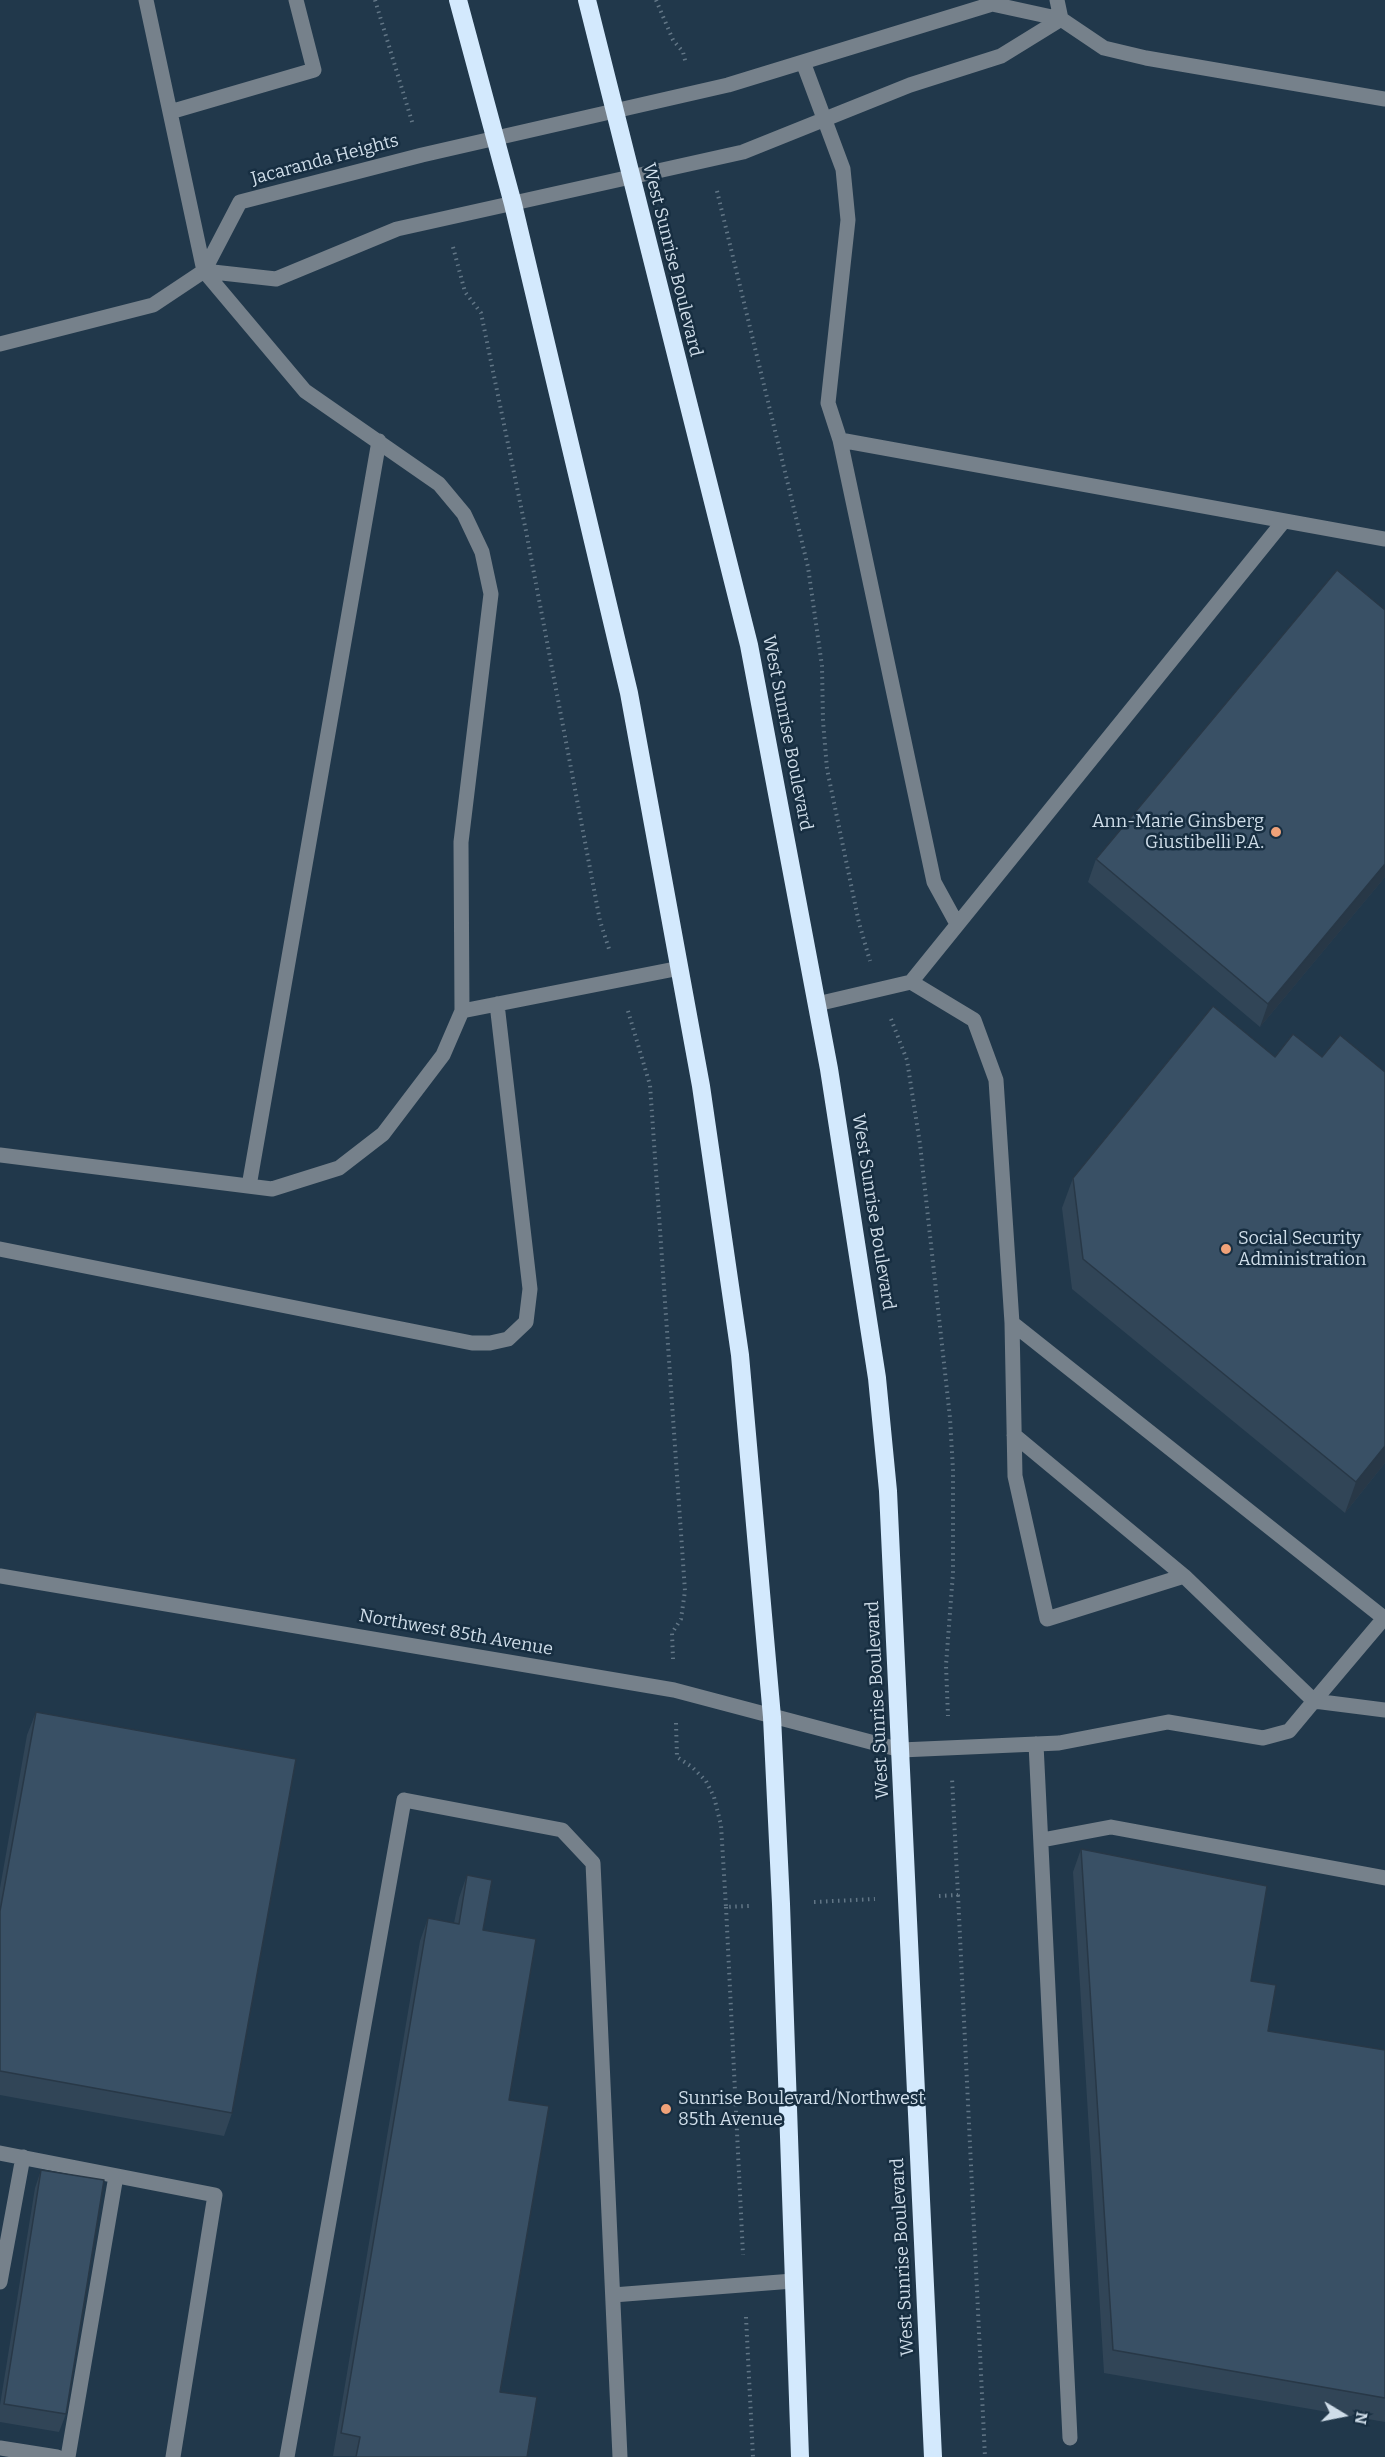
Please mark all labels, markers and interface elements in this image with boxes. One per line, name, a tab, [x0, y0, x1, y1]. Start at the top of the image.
street label: Jacaranda Heights	[249, 130, 401, 190]
street label: West Sunrise Boulevard	[637, 161, 707, 359]
street label: West Sunrise Boulevard	[757, 633, 817, 833]
place label: Ann-Marie Ginsberg Giustibelli P.A.	[1092, 811, 1264, 854]
marker: Ann-Marie Ginsberg Giustibelli P.A.	[1269, 825, 1283, 839]
street label: West Sunrise Boulevard	[847, 1112, 899, 1312]
place label: Social Security Administration	[1238, 1228, 1366, 1270]
marker: Social Security Administration	[1219, 1242, 1233, 1256]
street label: West Sunrise Boulevard	[862, 1600, 894, 1800]
street label: Northwest 85th Avenue	[357, 1605, 555, 1661]
place label: Sunrise Boulevard/Northwest 85th Avenue	[678, 2088, 925, 2130]
marker: Sunrise Boulevard/Northwest 85th Avenue	[659, 2102, 673, 2116]
street label: West Sunrise Boulevard	[887, 2157, 919, 2357]
north arrow	[1313, 2385, 1373, 2445]
text: N	[1351, 2410, 1372, 2426]

